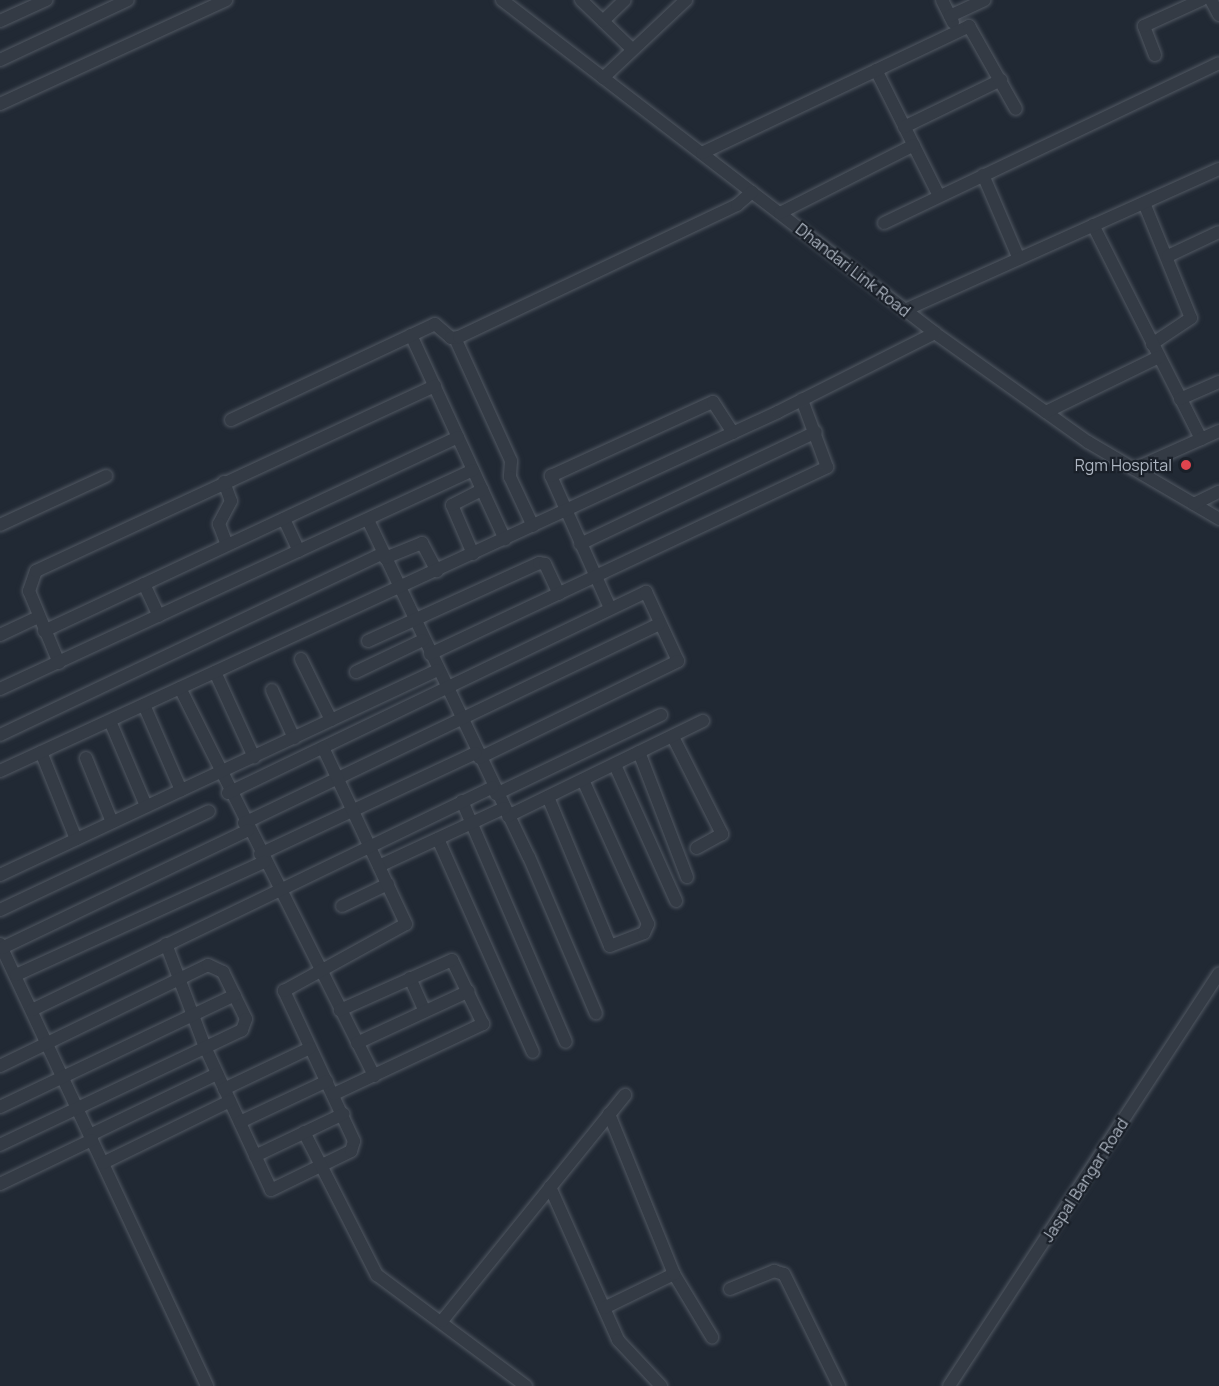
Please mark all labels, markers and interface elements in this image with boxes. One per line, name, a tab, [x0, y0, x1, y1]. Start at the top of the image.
street label: Dhandari Link Road	[792, 219, 914, 321]
place label: Rgm Hospital	[1075, 455, 1172, 475]
marker: Rgm Hospital	[1177, 456, 1195, 474]
street label: Jaspal Bangar Road	[1038, 1115, 1132, 1245]

